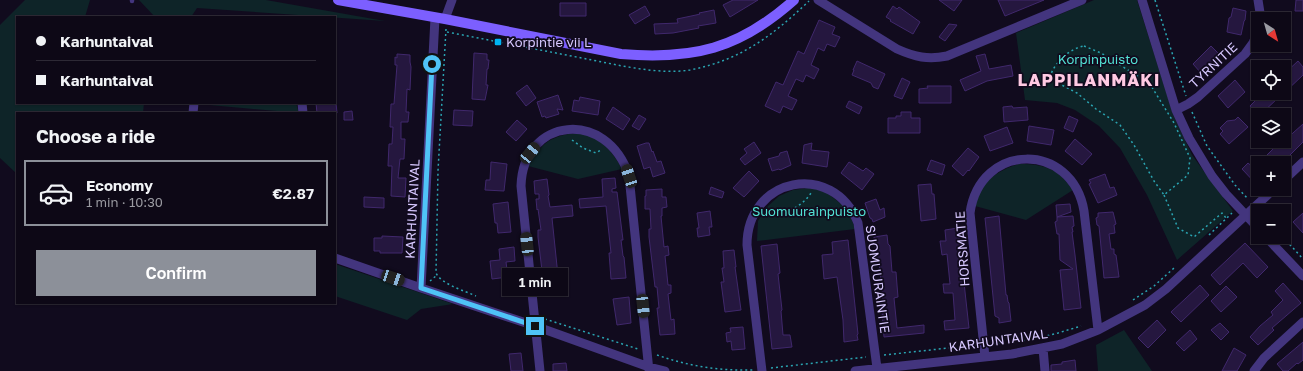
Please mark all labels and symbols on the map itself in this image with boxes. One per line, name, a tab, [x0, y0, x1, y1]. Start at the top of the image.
north arrow	[1251, 12, 1291, 52]
place label: Korpintie vii L	[506, 34, 592, 50]
marker: Korpintie vii L	[493, 37, 503, 47]
street label: TYRNITIE	[1186, 39, 1240, 91]
park label: Korpinpuisto	[1058, 51, 1138, 67]
route start	[423, 55, 441, 73]
district label: LAPPILANMÄKI	[1018, 69, 1160, 90]
car	[518, 140, 542, 166]
street label: KARHUNTAIVAL	[401, 158, 423, 259]
car	[620, 163, 638, 189]
park label: Suomuurainpuisto	[752, 203, 866, 219]
street label: HORSMATIE	[951, 211, 973, 287]
street label: SUOMUURAINTIE	[862, 224, 894, 334]
car	[520, 231, 534, 257]
car	[380, 268, 406, 288]
callout: 1 min	[502, 268, 568, 296]
car	[636, 293, 650, 319]
route end	[526, 317, 544, 335]
street label: KARHUNTAIVAL	[948, 325, 1049, 355]

